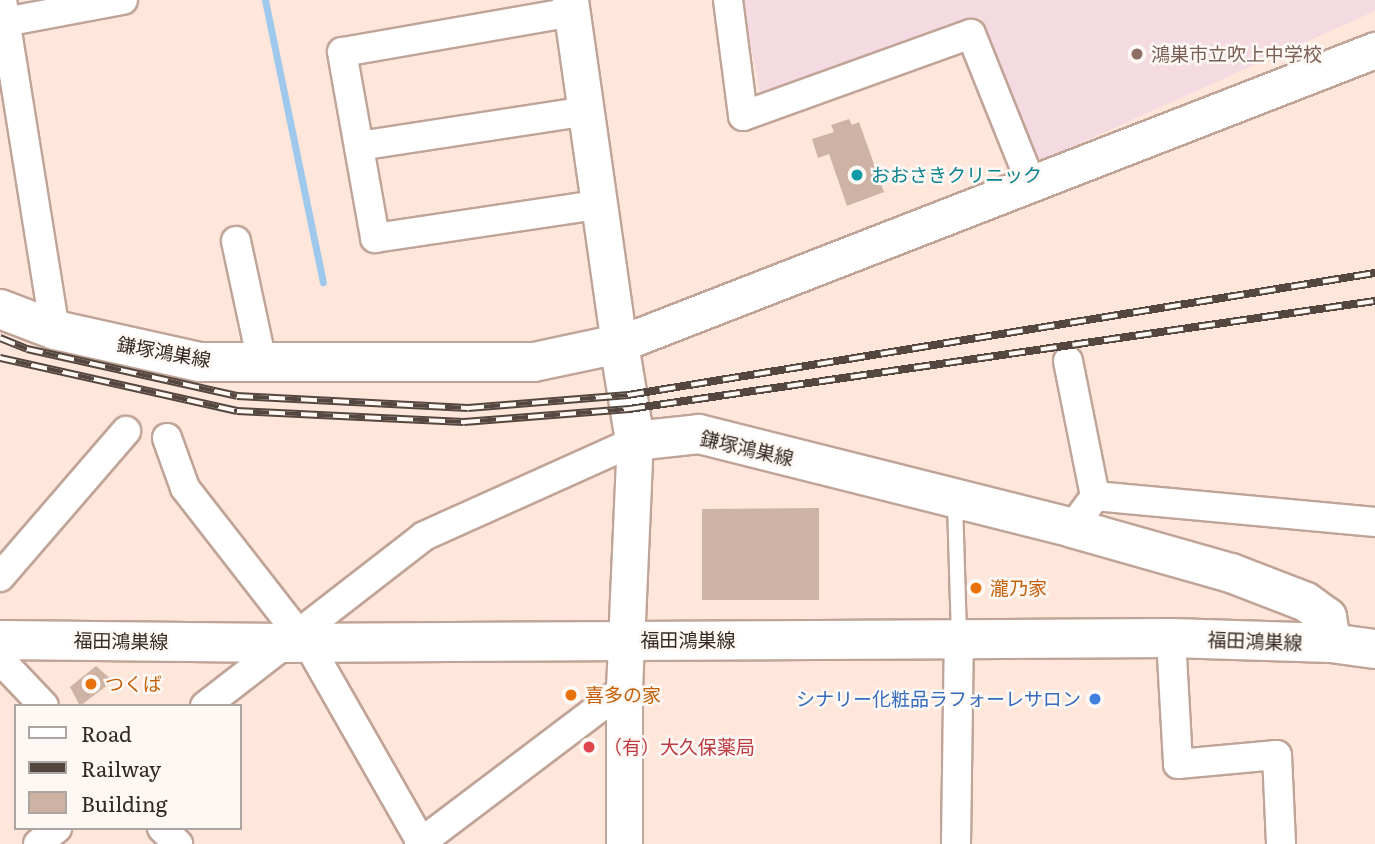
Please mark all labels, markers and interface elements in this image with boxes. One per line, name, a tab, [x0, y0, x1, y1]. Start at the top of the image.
place label: 鴻巣市立吹上中学校	[1151, 43, 1322, 65]
marker: 鴻巣市立吹上中学校	[1129, 46, 1145, 62]
place label: おおさきクリニック	[871, 164, 1042, 186]
marker: おおさきクリニック	[849, 167, 865, 183]
street label: 鎌塚鴻巣線	[115, 333, 213, 371]
street label: 鎌塚鴻巣線	[698, 426, 796, 470]
place label: 瀧乃家	[990, 577, 1047, 599]
marker: 瀧乃家	[968, 580, 984, 596]
street label: 福田鴻巣線	[1207, 628, 1303, 654]
street label: 福田鴻巣線	[73, 629, 169, 653]
street label: 福田鴻巣線	[641, 629, 735, 651]
place label: つくば	[105, 673, 162, 695]
marker: つくば	[83, 676, 99, 692]
place label: 喜多の家	[585, 684, 661, 706]
marker: 喜多の家	[563, 687, 579, 703]
place label: シナリー化粧品ラフォーレサロン	[796, 688, 1081, 710]
marker: シナリー化粧品ラフォーレサロン	[1087, 691, 1103, 707]
legend	[14, 704, 242, 830]
text: Road	[81, 717, 132, 748]
place label: （有）大久保薬局	[603, 736, 755, 758]
marker: （有）大久保薬局	[581, 739, 597, 755]
text: Railway	[81, 752, 161, 783]
text: Building	[81, 787, 167, 818]

